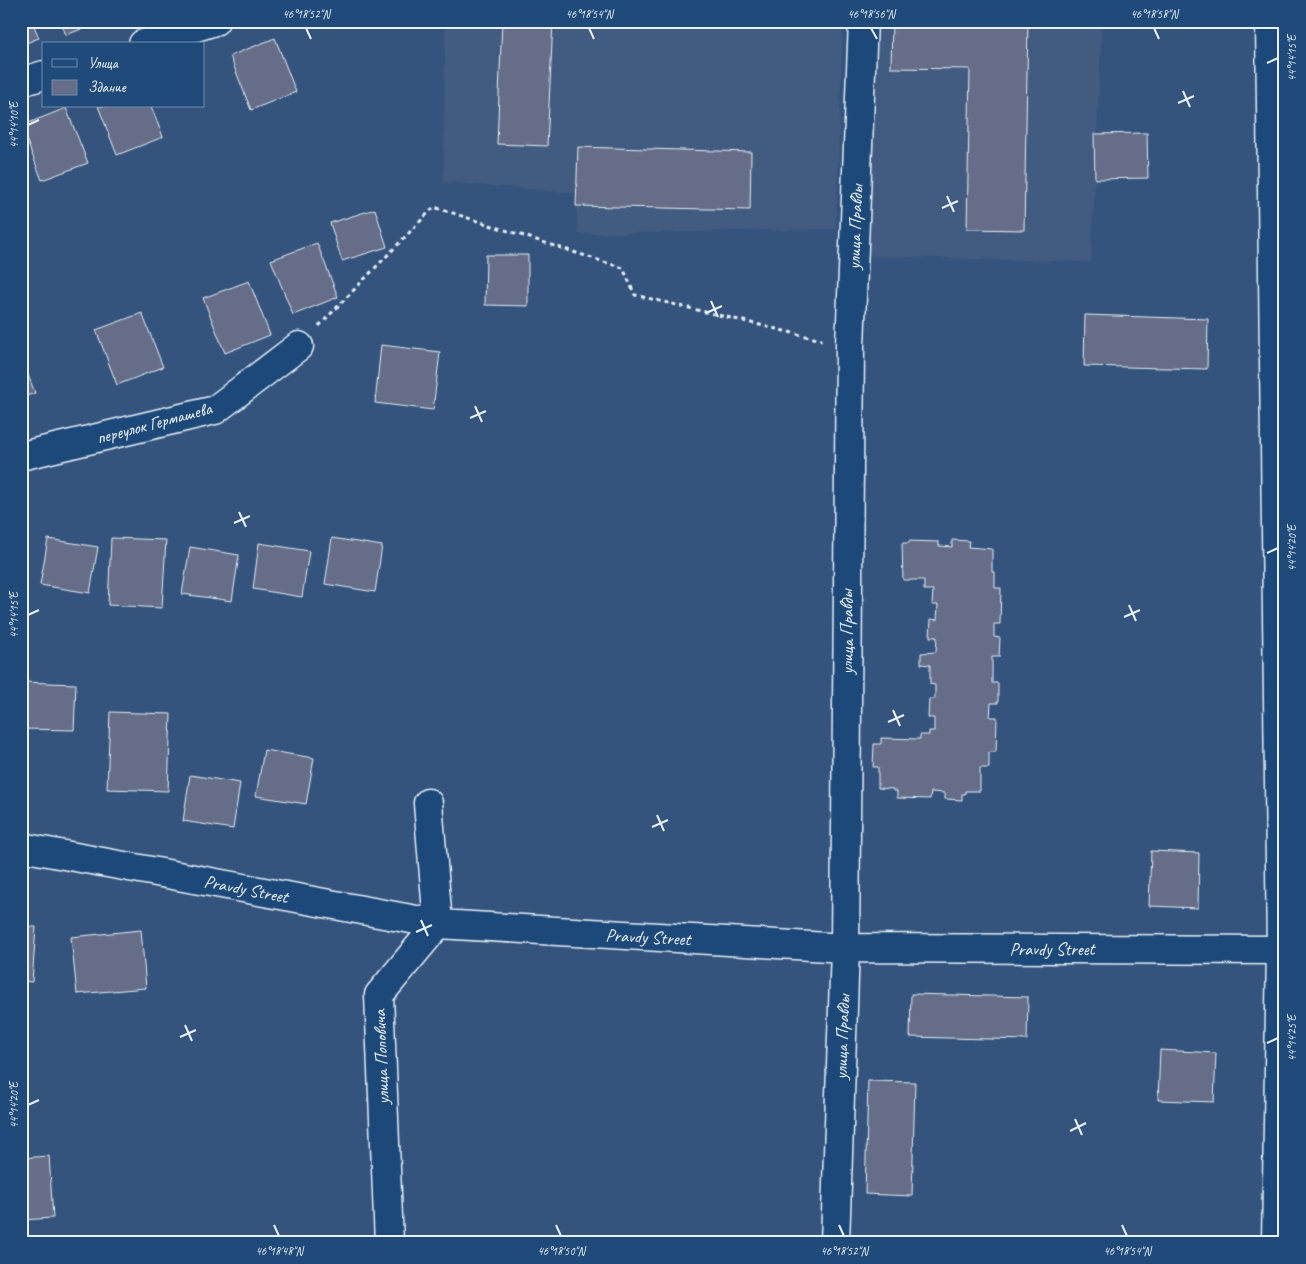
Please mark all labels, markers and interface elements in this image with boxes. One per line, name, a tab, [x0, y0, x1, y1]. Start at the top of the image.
text: 46°18'52"N	[282, 6, 331, 22]
text: 46°18'54"N	[565, 6, 614, 22]
text: 46°18'56"N	[847, 6, 896, 22]
text: 46°18'58"N	[1130, 6, 1179, 22]
text: 44°14'15"E	[1284, 33, 1300, 81]
legend	[42, 42, 205, 108]
text: Улица	[88, 54, 119, 73]
text: Здание	[88, 78, 127, 97]
text: 44°14'10"E	[6, 100, 22, 148]
street label: улица Правды	[842, 183, 868, 271]
street label: переулок Гермашева	[94, 397, 216, 449]
text: 44°14'20"E	[1284, 523, 1300, 571]
street label: улица Правды	[836, 588, 858, 676]
text: 44°14'15"E	[6, 590, 22, 638]
street label: Pravdy Street	[202, 870, 292, 908]
street label: Pravdy Street	[605, 924, 693, 950]
street label: Pravdy Street	[1010, 938, 1097, 960]
street label: улица Правды	[829, 993, 855, 1081]
street label: улица Поповича	[368, 1008, 394, 1106]
text: 44°14'25"E	[1284, 1013, 1300, 1061]
text: 44°14'20"E	[6, 1080, 22, 1128]
text: 46°18'48"N	[255, 1243, 304, 1259]
text: 46°18'50"N	[537, 1243, 586, 1259]
text: 46°18'52"N	[820, 1243, 869, 1259]
text: 46°18'54"N	[1103, 1243, 1152, 1259]

